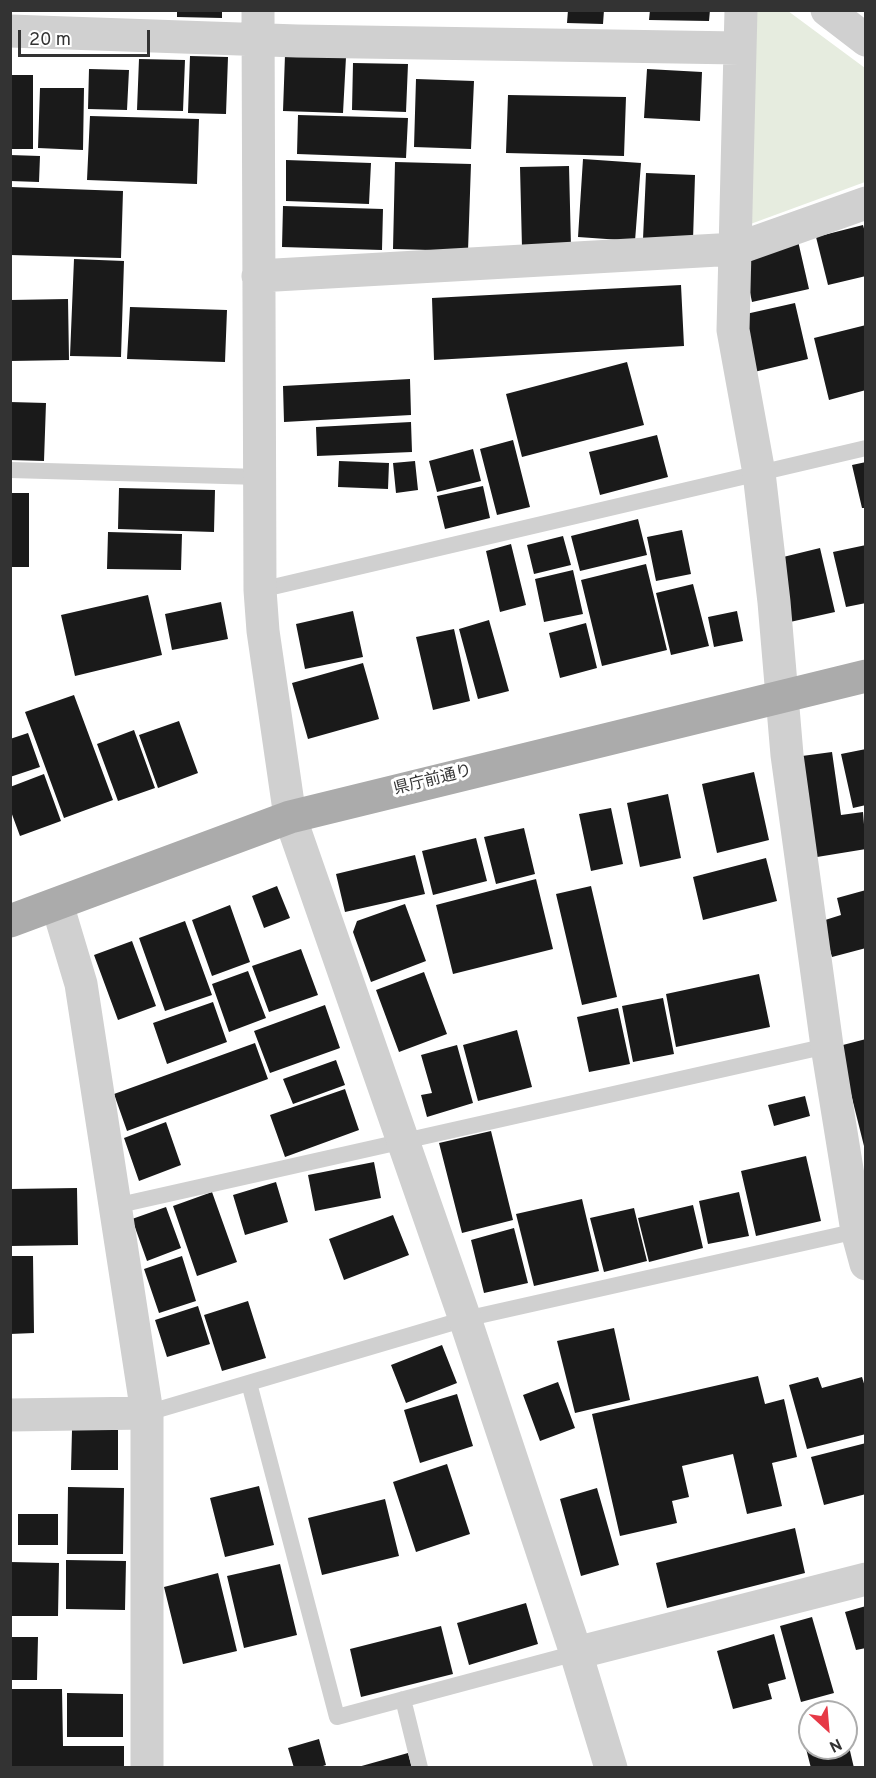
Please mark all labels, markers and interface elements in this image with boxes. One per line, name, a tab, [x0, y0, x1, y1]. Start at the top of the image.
scale bar	[21, 18, 153, 56]
text: 20 m	[29, 29, 71, 52]
street label: 県庁前通り	[392, 762, 474, 800]
north arrow	[798, 1700, 858, 1760]
text: N	[825, 1733, 845, 1756]

